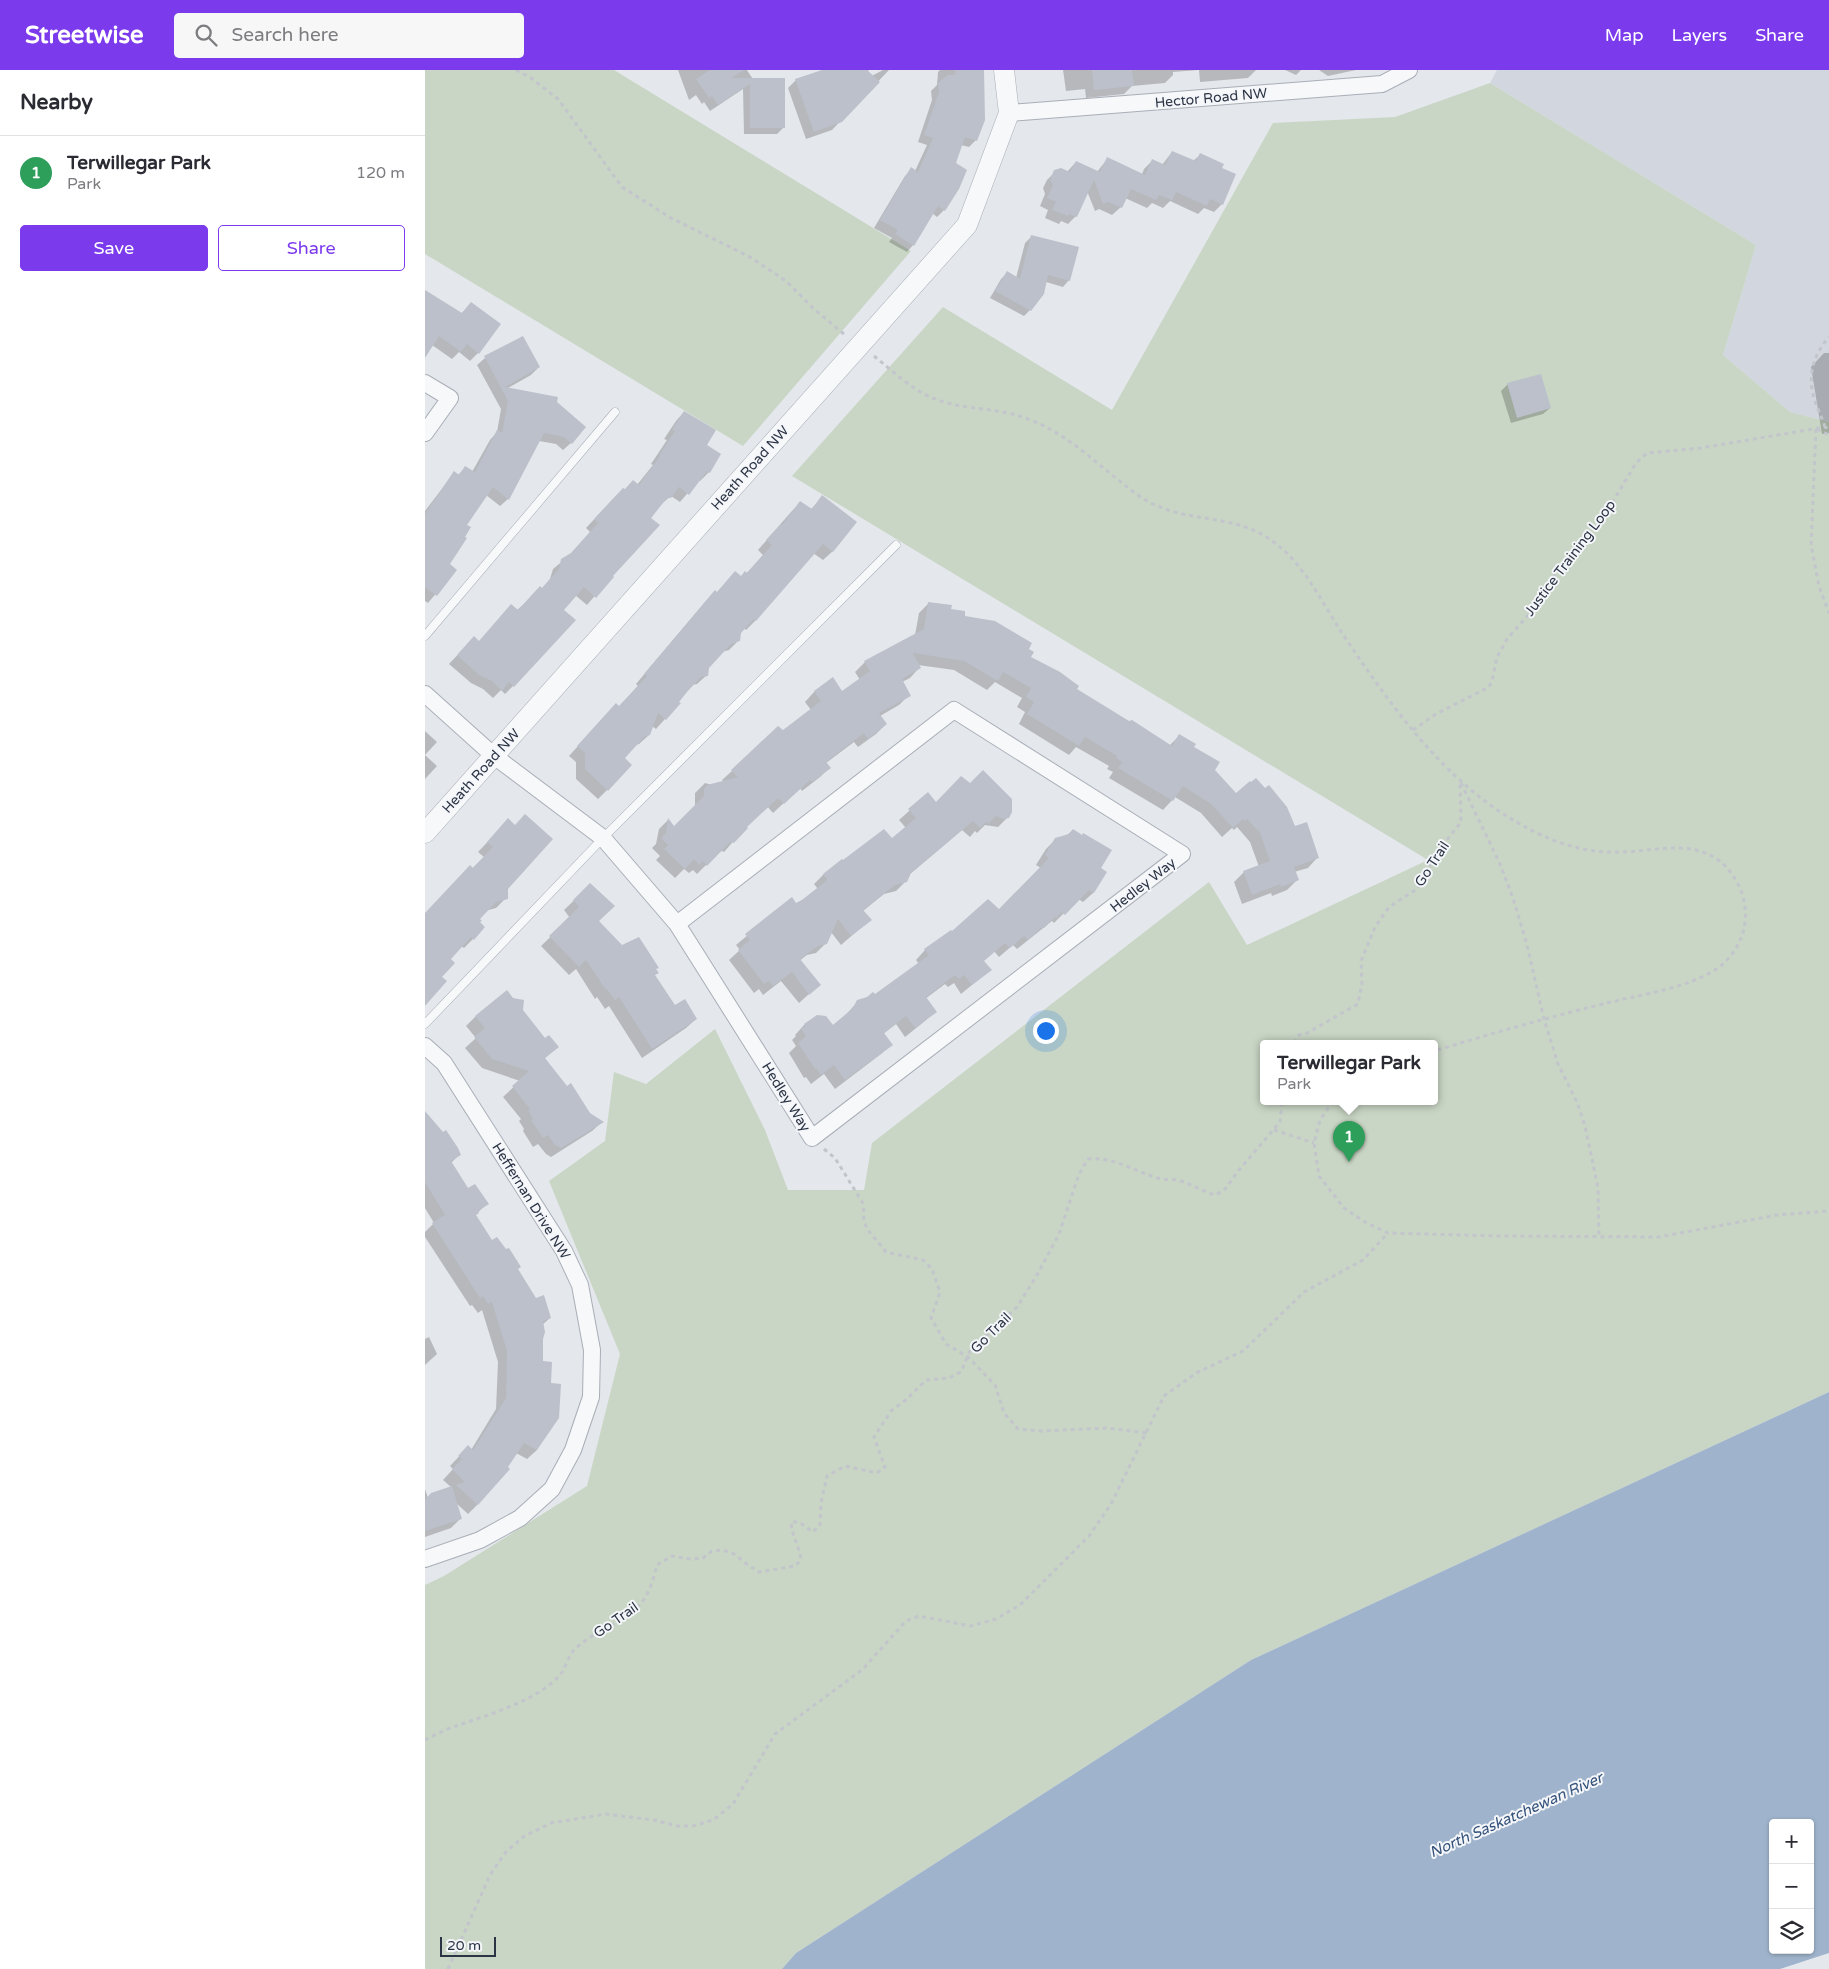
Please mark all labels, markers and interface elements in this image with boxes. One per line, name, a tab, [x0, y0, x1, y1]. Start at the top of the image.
search box	[174, 13, 524, 58]
text: Streetwise	[25, 21, 144, 50]
icon: search	[192, 21, 220, 49]
text: Search here	[232, 24, 338, 46]
text: Map	[1605, 24, 1644, 46]
text: Layers	[1672, 24, 1727, 46]
text: Share	[1755, 24, 1804, 46]
street label: Hector Road NW	[1154, 85, 1268, 111]
text: Nearby	[20, 90, 93, 115]
text: Terwillegar Park	[67, 152, 211, 174]
text: 1	[31, 163, 41, 183]
text: 120 m	[356, 163, 405, 183]
text: Park	[67, 174, 101, 194]
button: Save	[20, 225, 208, 271]
button: Share	[218, 225, 405, 271]
street label: Heath Road NW	[708, 422, 792, 514]
street label: Justice Training Loop	[1521, 497, 1619, 619]
street label: Heath Road NW	[439, 725, 523, 817]
street label: Go Trail	[1411, 838, 1453, 890]
street label: Hedley Way	[1107, 854, 1180, 916]
your location	[1033, 1018, 1059, 1044]
popup	[1260, 1040, 1438, 1105]
text: Terwillegar Park	[1277, 1052, 1421, 1074]
street label: Hedley Way	[758, 1059, 814, 1135]
text: Park	[1277, 1074, 1311, 1094]
pin: 1	[1333, 1121, 1365, 1162]
street label: Heffernan Drive NW	[488, 1140, 574, 1262]
street label: Go Trail	[967, 1309, 1015, 1357]
street label: Go Trail	[590, 1599, 642, 1641]
water label: North Saskatchewan River	[1427, 1768, 1607, 1861]
map controls	[1769, 1819, 1814, 1954]
button: +	[1769, 1819, 1814, 1864]
button: −	[1769, 1864, 1814, 1909]
button: layers	[1769, 1909, 1814, 1954]
scale bar	[440, 1934, 496, 1957]
text: 20 m	[447, 1937, 481, 1954]

